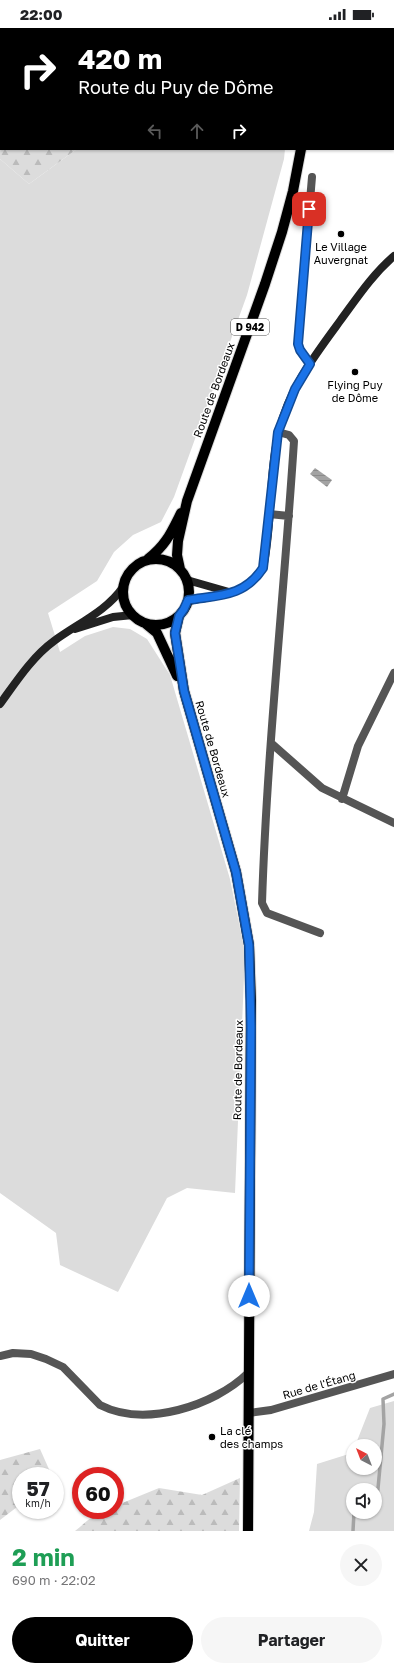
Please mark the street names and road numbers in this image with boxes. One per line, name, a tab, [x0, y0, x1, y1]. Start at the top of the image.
road number: D 942	[231, 319, 269, 335]
street label: Route de Bordeaux	[190, 340, 237, 439]
street label: Route de Bordeaux	[193, 699, 234, 799]
street label: Route de Bordeaux	[230, 1020, 245, 1120]
street label: Rue de l'Étang	[281, 1368, 357, 1401]

